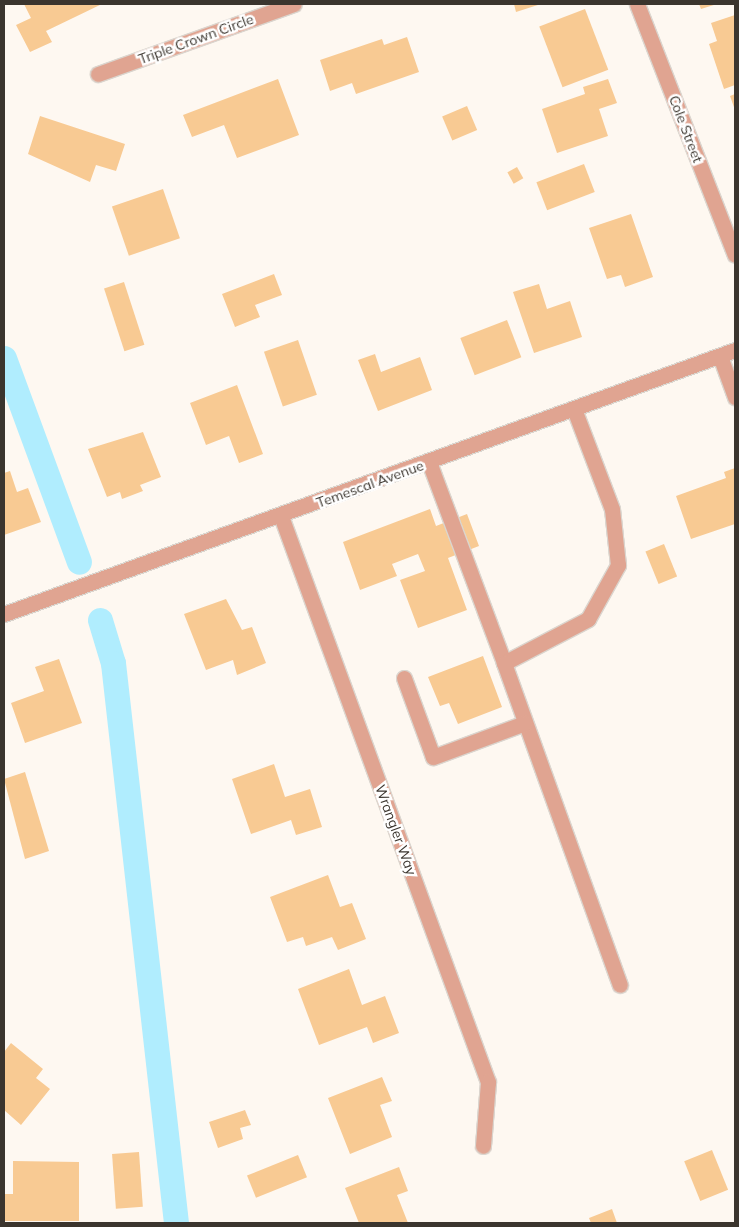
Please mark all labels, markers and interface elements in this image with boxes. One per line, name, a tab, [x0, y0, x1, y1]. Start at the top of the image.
street label: Triple Crown Circle	[136, 10, 256, 68]
street label: Cole Street	[666, 93, 706, 165]
street label: Temescal Avenue	[314, 457, 426, 511]
street label: Wrangler Way	[372, 782, 420, 878]

